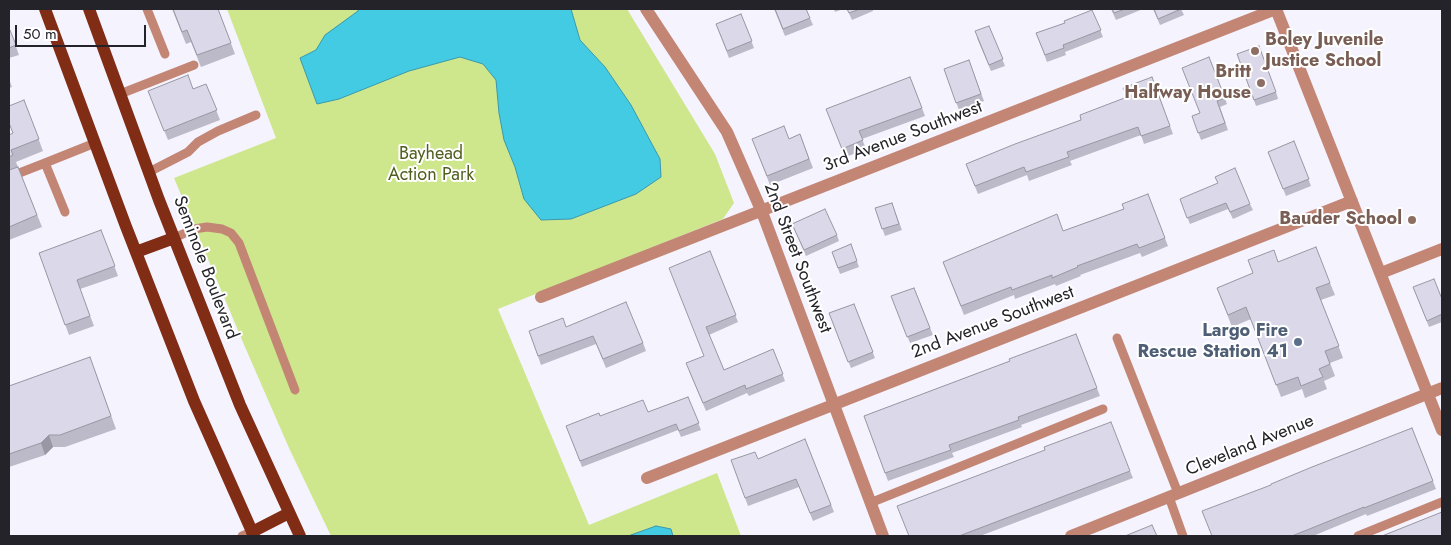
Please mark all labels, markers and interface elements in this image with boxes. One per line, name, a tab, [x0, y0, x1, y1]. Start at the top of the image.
scale bar	[18, 15, 149, 47]
text: 50 m	[23, 23, 57, 45]
place label: Boley Juvenile Justice School	[1265, 30, 1384, 72]
marker: Boley Juvenile Justice School	[1249, 45, 1261, 57]
place label: Britt Halfway House	[1124, 62, 1251, 104]
marker: Britt Halfway House	[1255, 77, 1267, 89]
street label: 3rd Avenue Southwest	[820, 97, 986, 177]
park label: Bayhead Action Park	[388, 144, 474, 186]
street label: 2nd Street Southwest	[758, 180, 836, 336]
street label: Seminole Boulevard	[168, 193, 242, 343]
place label: Bauder School	[1279, 209, 1402, 231]
marker: Bauder School	[1406, 214, 1418, 226]
street label: 2nd Avenue Southwest	[909, 282, 1077, 364]
place label: Largo Fire Rescue Station 41	[1137, 321, 1288, 364]
marker: Largo Fire Rescue Station 41	[1292, 336, 1304, 348]
street label: Cleveland Avenue	[1183, 410, 1317, 482]

